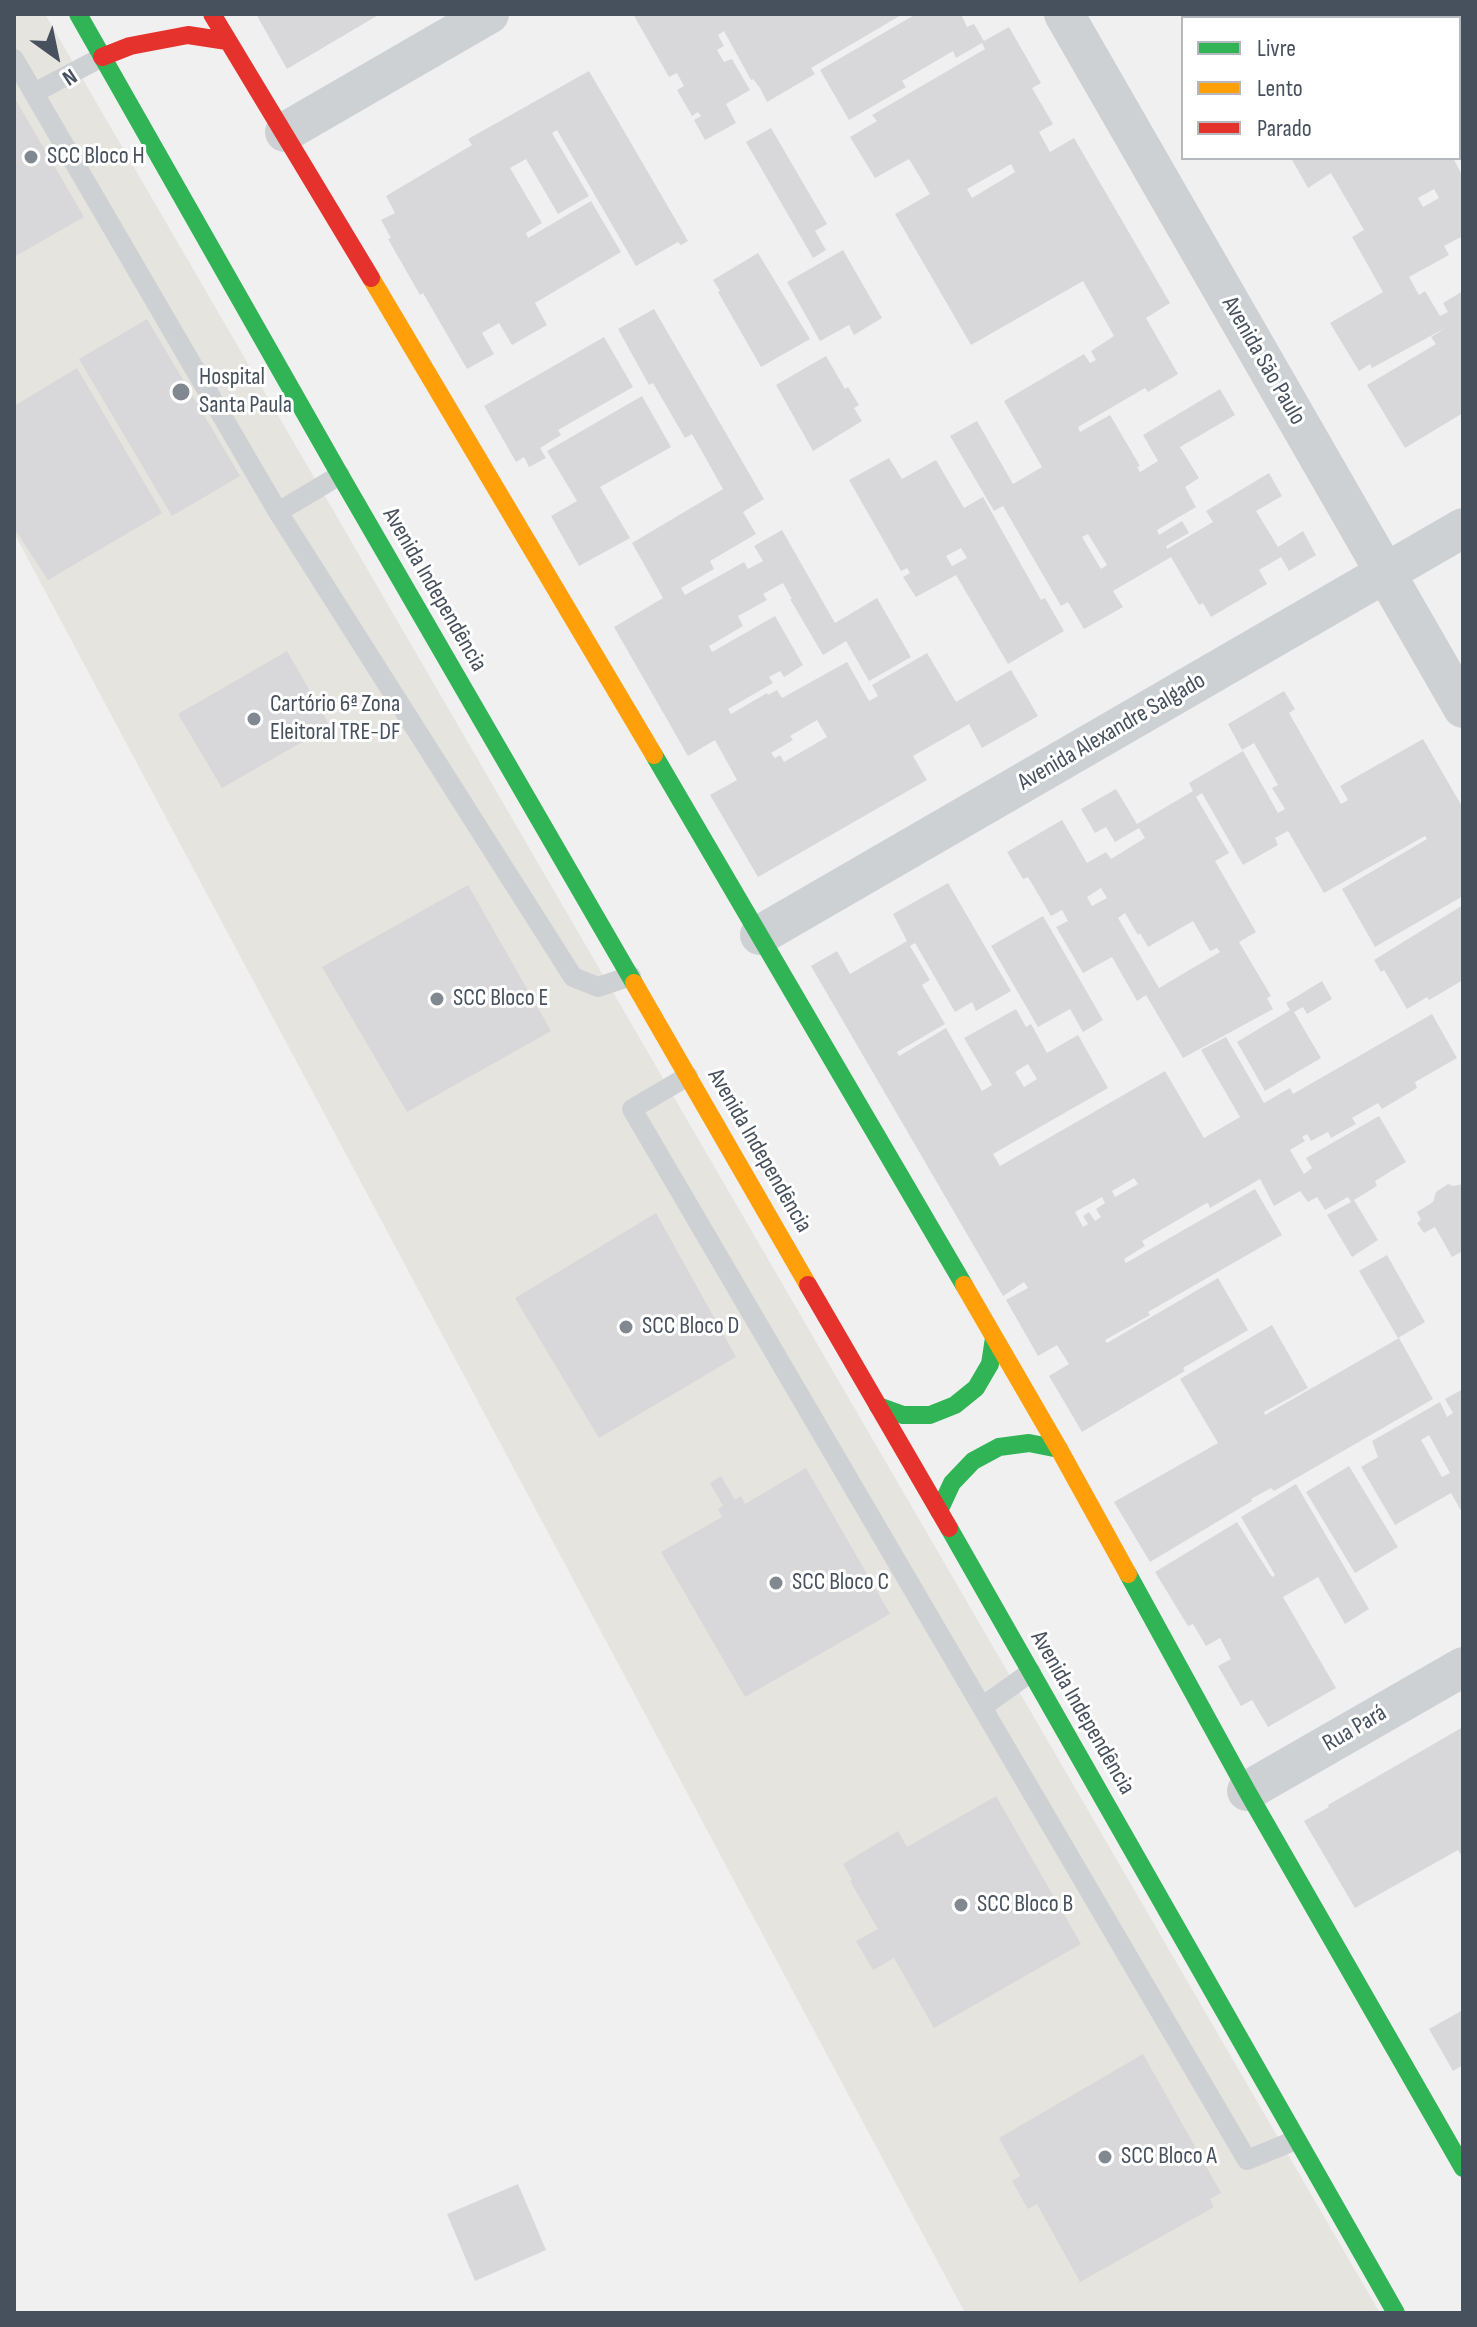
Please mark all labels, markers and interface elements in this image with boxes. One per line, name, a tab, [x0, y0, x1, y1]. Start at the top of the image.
north arrow	[16, 16, 96, 96]
legend	[1181, 16, 1461, 160]
text: Livre	[1257, 34, 1296, 63]
text: N	[57, 62, 82, 91]
text: Lento	[1257, 74, 1303, 103]
text: Parado	[1257, 114, 1312, 143]
place label: SCC Bloco H	[47, 143, 145, 171]
marker: SCC Bloco H	[22, 148, 40, 166]
street label: Avenida São Paulo	[1215, 292, 1311, 430]
place label: Hospital Santa Paula	[199, 364, 292, 420]
marker: Hospital Santa Paula	[170, 381, 192, 403]
street label: Avenida Independência	[375, 503, 493, 677]
street label: Avenida Alexandre Salgado	[1013, 667, 1211, 797]
place label: Cartório 6ª Zona Eleitoral TRE-DF	[270, 691, 400, 747]
marker: Cartório 6ª Zona Eleitoral TRE-DF	[245, 710, 263, 728]
place label: SCC Bloco E	[453, 985, 548, 1013]
marker: SCC Bloco E	[428, 990, 446, 1008]
street label: Avenida Independência	[700, 1064, 818, 1238]
place label: SCC Bloco D	[642, 1313, 739, 1341]
marker: SCC Bloco D	[617, 1318, 635, 1336]
place label: SCC Bloco C	[792, 1569, 889, 1597]
marker: SCC Bloco C	[767, 1574, 785, 1592]
street label: Avenida Independência	[1023, 1626, 1141, 1800]
street label: Rua Pará	[1318, 1699, 1392, 1759]
place label: SCC Bloco B	[977, 1891, 1073, 1919]
marker: SCC Bloco B	[952, 1896, 970, 1914]
place label: SCC Bloco A	[1121, 2143, 1217, 2171]
marker: SCC Bloco A	[1096, 2148, 1114, 2166]

